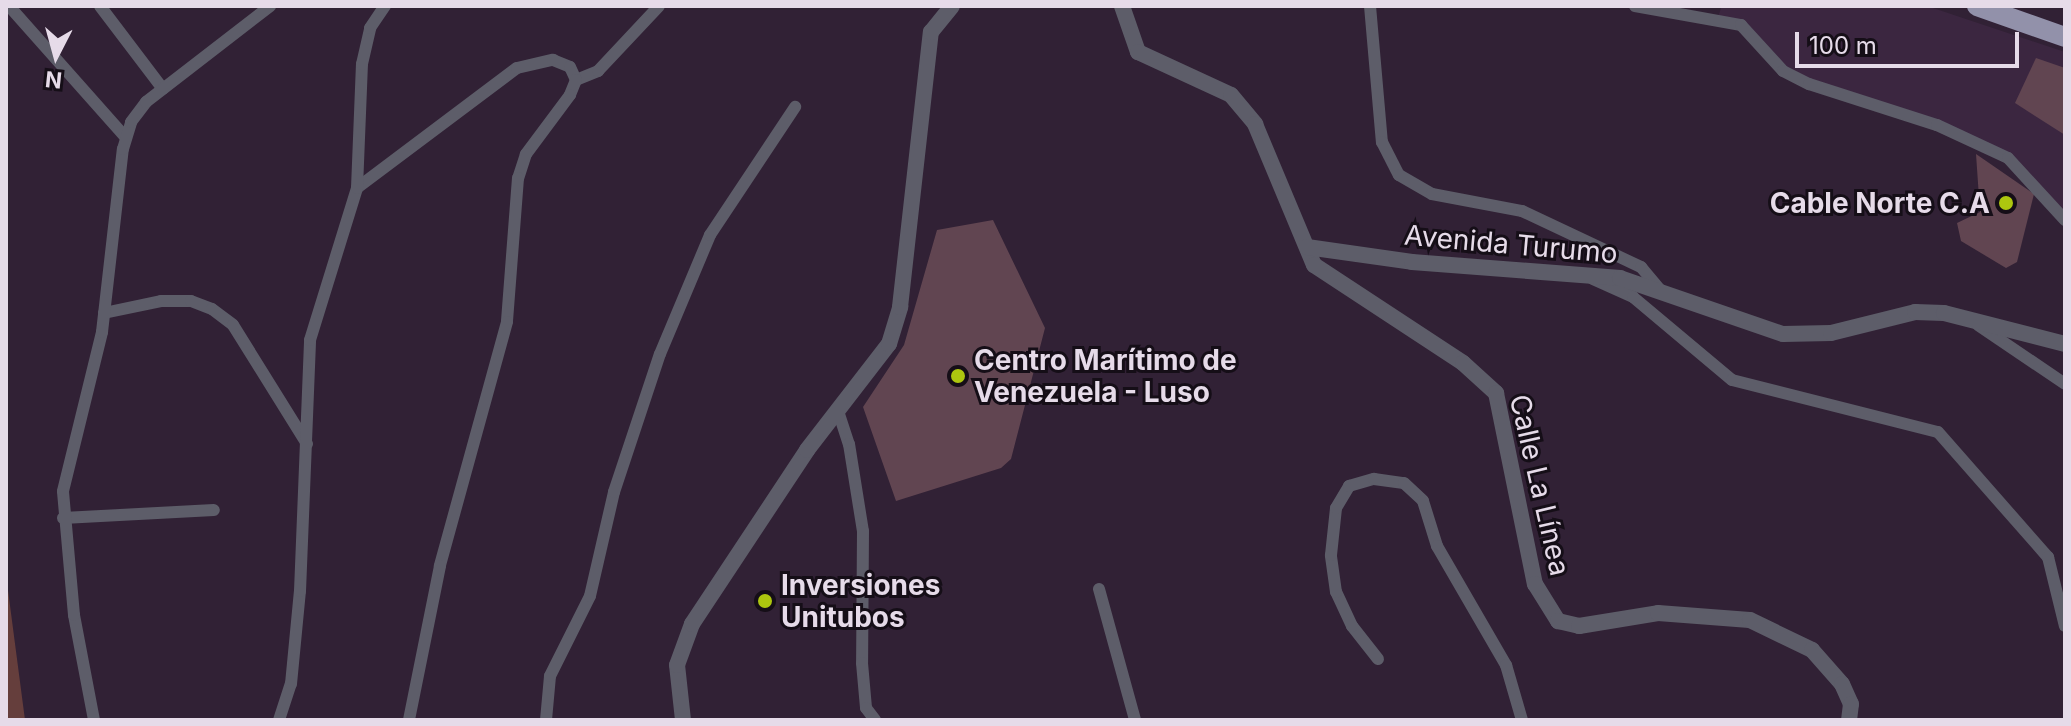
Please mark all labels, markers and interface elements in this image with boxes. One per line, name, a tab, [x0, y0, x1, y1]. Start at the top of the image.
north arrow	[16, 16, 96, 96]
scale bar	[1799, 16, 2023, 66]
text: 100 m	[1809, 31, 1877, 60]
text: N	[44, 66, 63, 94]
place label: Cable Norte C.A	[1770, 186, 1990, 220]
marker: Cable Norte C.A	[1997, 194, 2015, 212]
street label: Avenida Turumo	[1403, 218, 1619, 270]
place label: Centro Marítimo de Venezuela - Luso	[974, 343, 1237, 409]
marker: Centro Marítimo de Venezuela - Luso	[949, 367, 967, 385]
street label: Calle La Línea	[1503, 391, 1577, 579]
place label: Inversiones Unitubos	[781, 568, 940, 634]
marker: Inversiones Unitubos	[756, 592, 774, 610]

